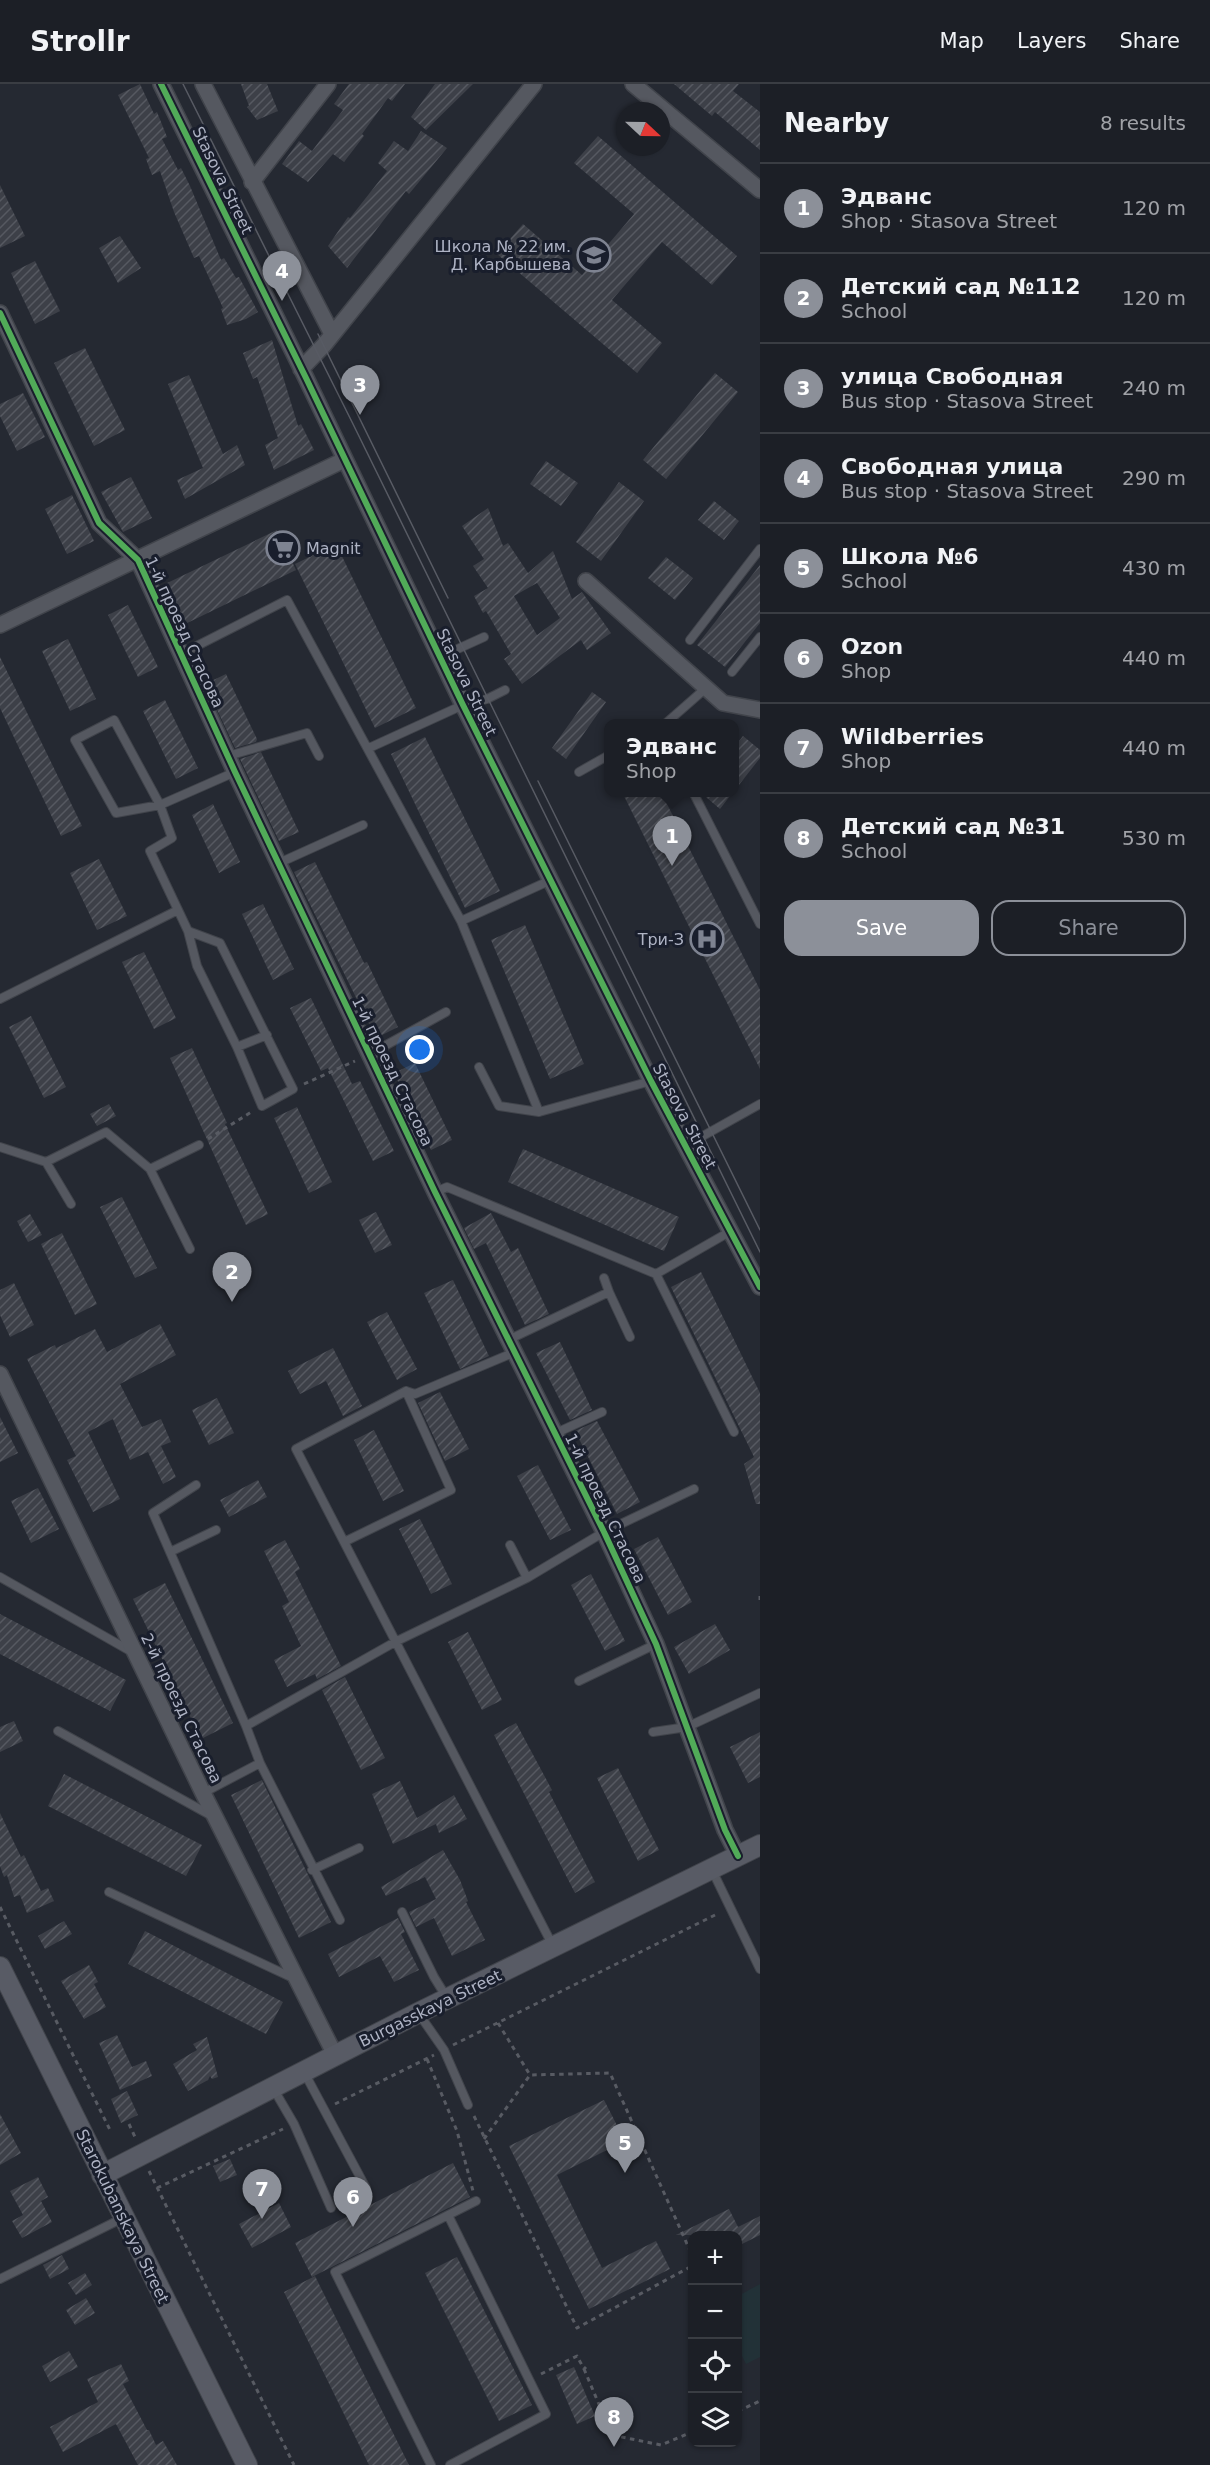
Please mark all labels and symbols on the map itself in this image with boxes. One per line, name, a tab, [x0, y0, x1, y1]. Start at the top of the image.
north arrow	[616, 102, 670, 156]
street label: Stasova Street	[188, 123, 257, 237]
place label: Школа № 22 им. Д. Карбышева	[435, 237, 571, 274]
school or university icon: Школа № 22 им. Д. Карбышева	[576, 237, 612, 273]
pin: 4	[262, 252, 302, 301]
pin: 3	[340, 366, 380, 415]
supermarket icon: Magnit	[265, 530, 301, 566]
place label: Magnit	[306, 539, 361, 558]
street label: 1-й проезд Стасова	[141, 554, 228, 711]
street label: Stasova Street	[432, 625, 501, 739]
pin: 1	[652, 816, 692, 866]
hospital icon: Три-З	[689, 921, 725, 957]
place label: Три-З	[637, 930, 684, 949]
street label: 1-й проезд Стасова	[348, 993, 437, 1149]
your location	[405, 1035, 434, 1064]
street label: Stasova Street	[649, 1060, 720, 1172]
pin: 2	[212, 1252, 252, 1302]
street label: 1-й проезд Стасова	[561, 1430, 650, 1586]
street label: 2-й проезд Стасова	[137, 1630, 226, 1786]
street label: Burgasskaya Street	[356, 1966, 504, 2051]
pin: 5	[606, 2124, 644, 2173]
street label: Starokubanskaya Street	[72, 2126, 173, 2306]
pin: 7	[242, 2170, 282, 2219]
pin: 6	[334, 2178, 372, 2227]
pin: 8	[594, 2398, 634, 2447]

